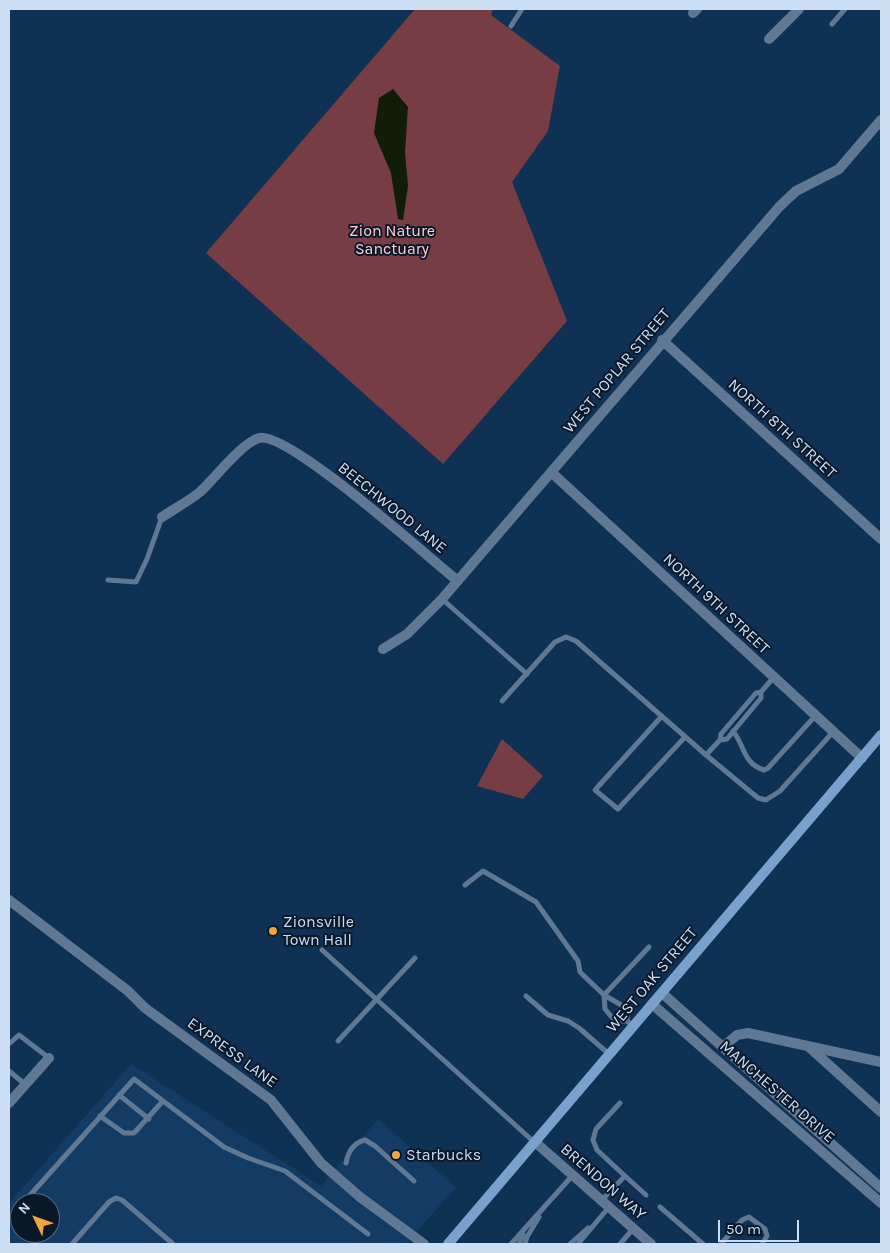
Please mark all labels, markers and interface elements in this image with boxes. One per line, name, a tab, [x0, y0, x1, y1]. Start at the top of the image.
park label: Zion Nature Sanctuary	[349, 221, 435, 259]
street label: WEST POPLAR STREET	[559, 305, 675, 437]
street label: NORTH 8TH STREET	[724, 375, 840, 483]
street label: BEECHWOOD LANE	[334, 458, 450, 558]
street label: NORTH 9TH STREET	[659, 550, 773, 658]
place label: Zionsville Town Hall	[283, 912, 354, 950]
street label: WEST OAK STREET	[602, 924, 702, 1036]
marker: Zionsville Town Hall	[267, 925, 279, 937]
street label: EXPRESS LANE	[183, 1014, 281, 1092]
street label: MANCHESTER DRIVE	[715, 1037, 839, 1147]
street label: BRENDON WAY	[556, 1140, 650, 1224]
place label: Starbucks	[406, 1145, 481, 1165]
marker: Starbucks	[390, 1149, 402, 1161]
north arrow	[10, 1193, 60, 1243]
text: N	[15, 1199, 34, 1218]
scale bar	[720, 1210, 801, 1242]
text: 50 m	[726, 1220, 761, 1238]

